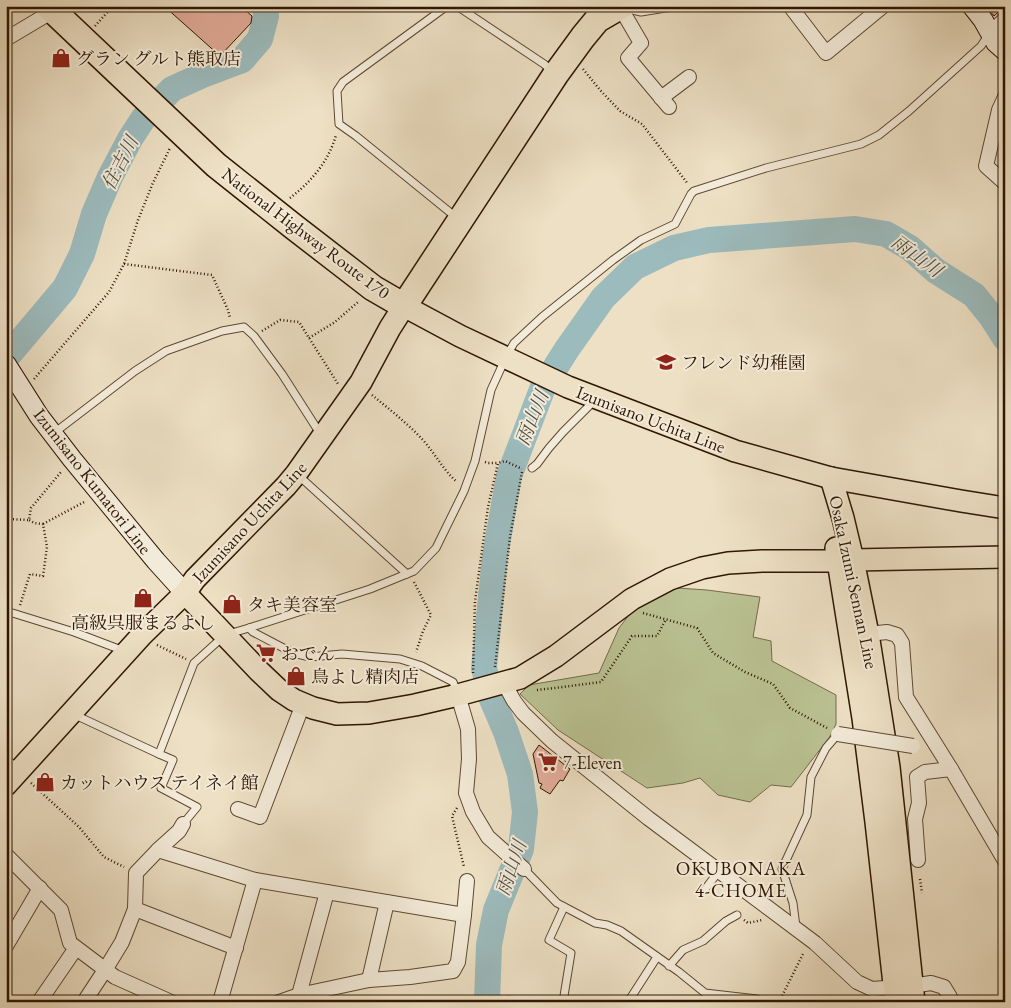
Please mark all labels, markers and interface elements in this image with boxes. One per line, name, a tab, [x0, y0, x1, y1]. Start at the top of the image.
shop icon: グラン グルト熊取店	[50, 47, 72, 69]
place label: グラン グルト熊取店	[76, 47, 241, 70]
water label: 住吉川	[96, 130, 145, 194]
street label: National Highway Route 170	[217, 162, 395, 304]
water label: 雨山川	[887, 229, 949, 284]
school or university icon: フレンド幼稚園	[655, 351, 677, 373]
place label: フレンド幼稚園	[681, 351, 806, 374]
street label: Izumisano Uchita Line	[573, 380, 729, 458]
water label: 雨山川	[510, 385, 555, 449]
street label: Izumisano Kumatori Line	[29, 403, 157, 559]
street label: Izumisano Uchita Line	[187, 456, 311, 588]
street label: Osaka Izumi Sennan Line	[824, 493, 884, 671]
shop icon: 高級呉服まるよし	[132, 587, 154, 609]
shop icon: タキ美容室	[221, 593, 243, 615]
place label: タキ美容室	[247, 593, 337, 616]
place label: 高級呉服まるよし	[71, 611, 215, 634]
supermarket icon: おでん	[255, 642, 277, 664]
place label: おでん	[281, 642, 335, 665]
shop icon: 鳥よし精肉店	[285, 665, 307, 687]
place label: 鳥よし精肉店	[311, 665, 419, 688]
supermarket icon: 7-Eleven	[537, 751, 559, 773]
place label: 7-Eleven	[563, 751, 623, 774]
shop icon: カットハウス テイネイ館	[34, 771, 56, 793]
place label: カットハウス テイネイ館	[60, 771, 259, 794]
water label: 雨山川	[490, 835, 533, 899]
district label: OKUBONAKA 4-CHOME	[676, 856, 806, 903]

